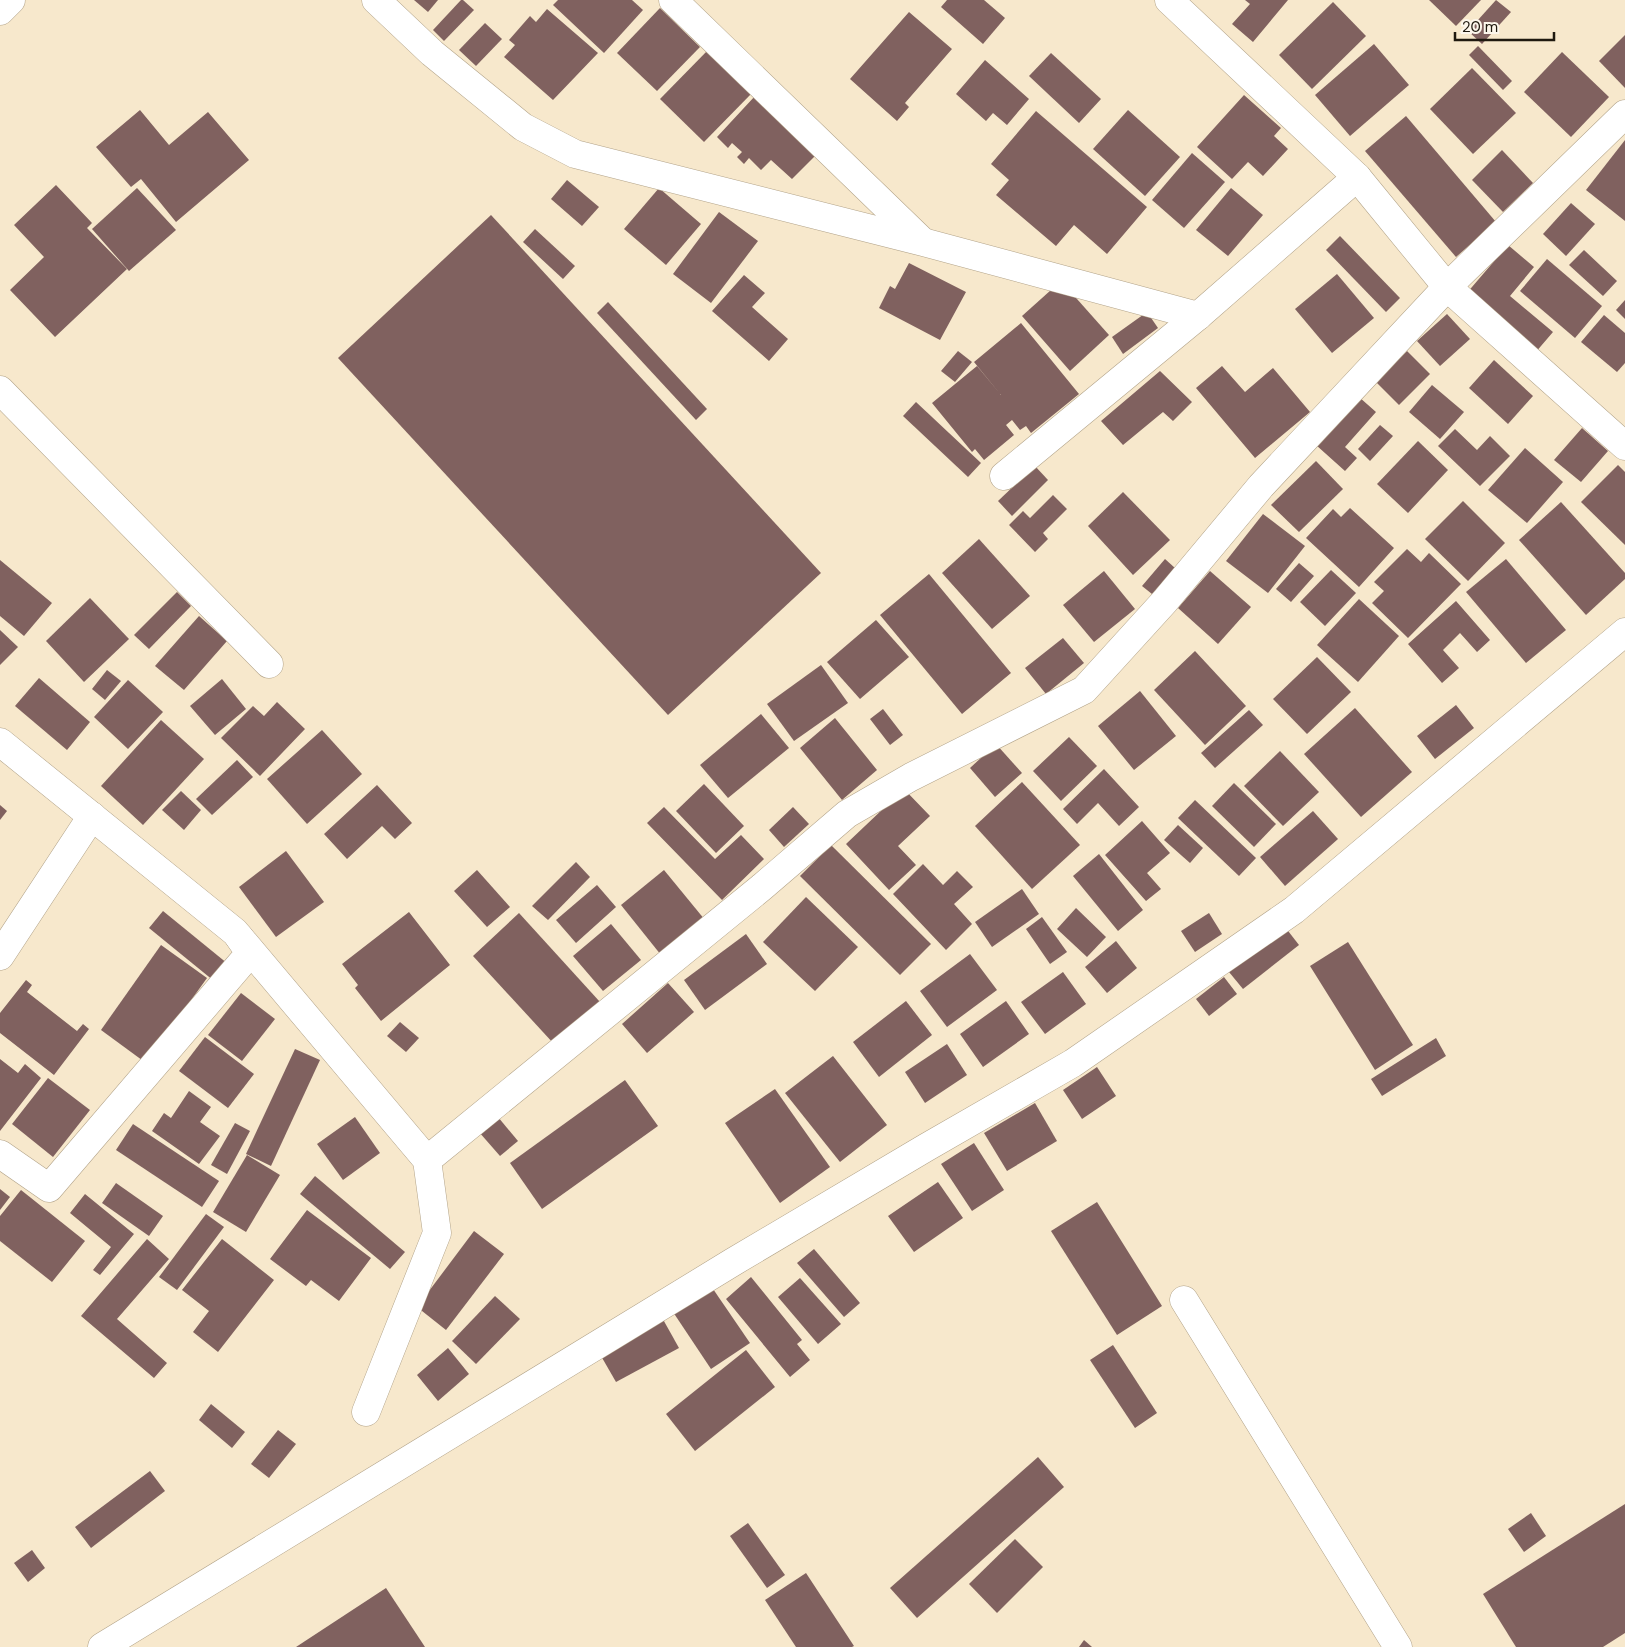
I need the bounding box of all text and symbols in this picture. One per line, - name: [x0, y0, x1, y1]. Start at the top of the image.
- scale bar: [1455, 10, 1554, 42]
- text: 20 m: [1462, 17, 1498, 37]

